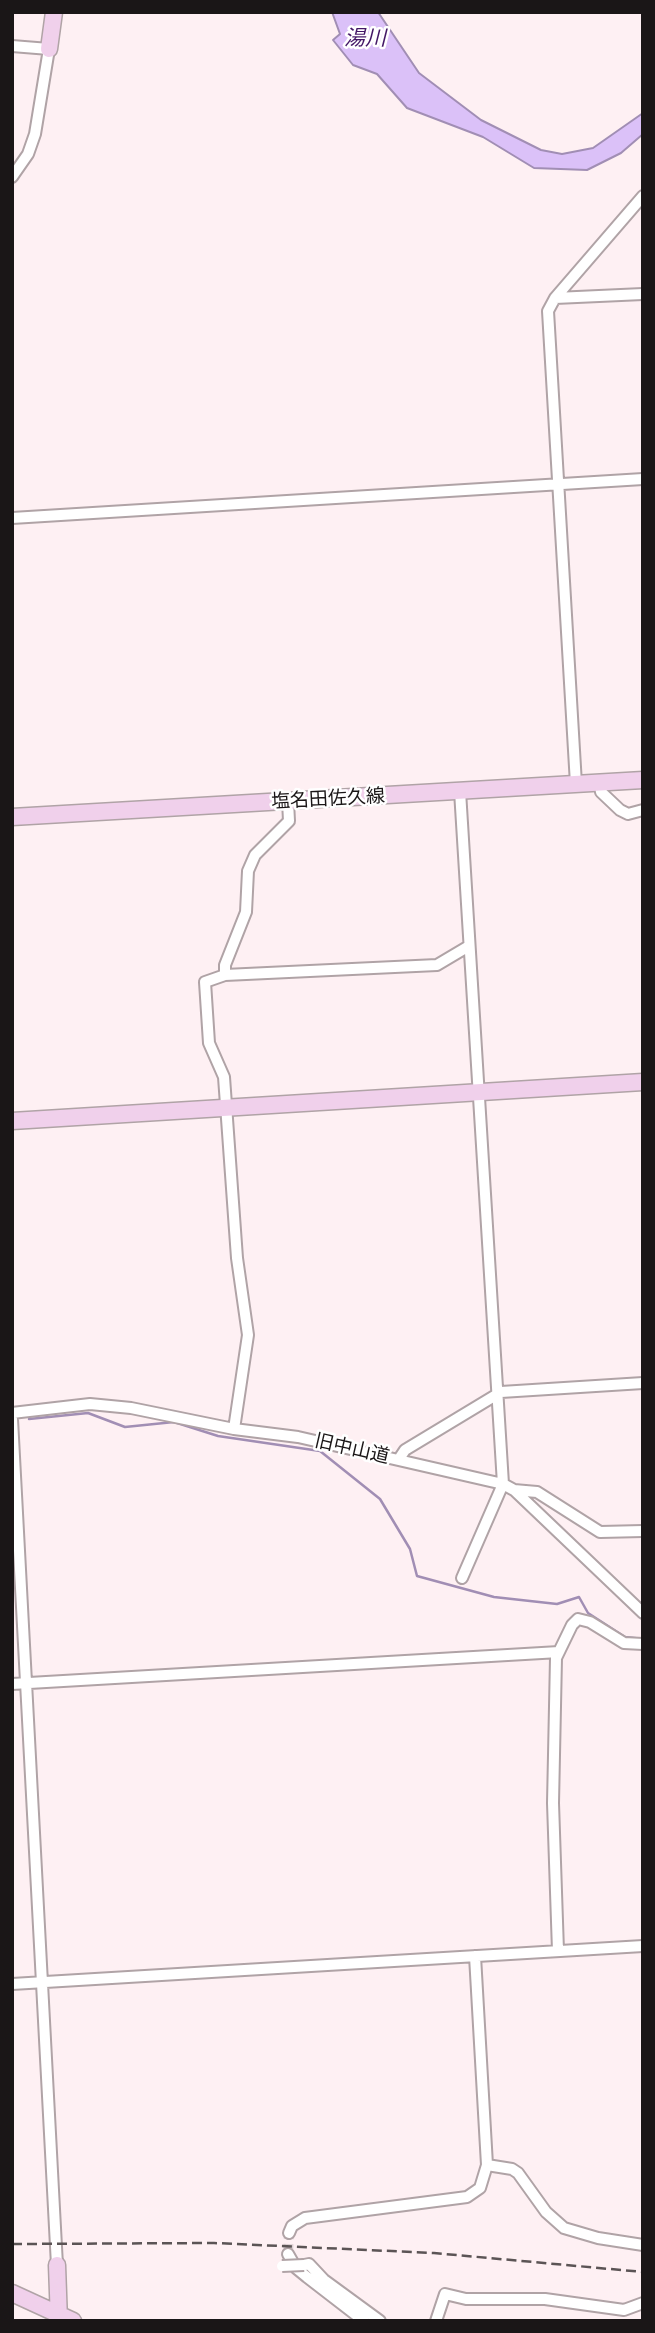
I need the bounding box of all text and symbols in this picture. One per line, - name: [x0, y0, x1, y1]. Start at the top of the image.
- water label: 湯川: [344, 26, 386, 52]
- street label: 塩名田佐久線: [270, 785, 386, 813]
- street label: 旧中山道: [312, 1429, 392, 1469]

